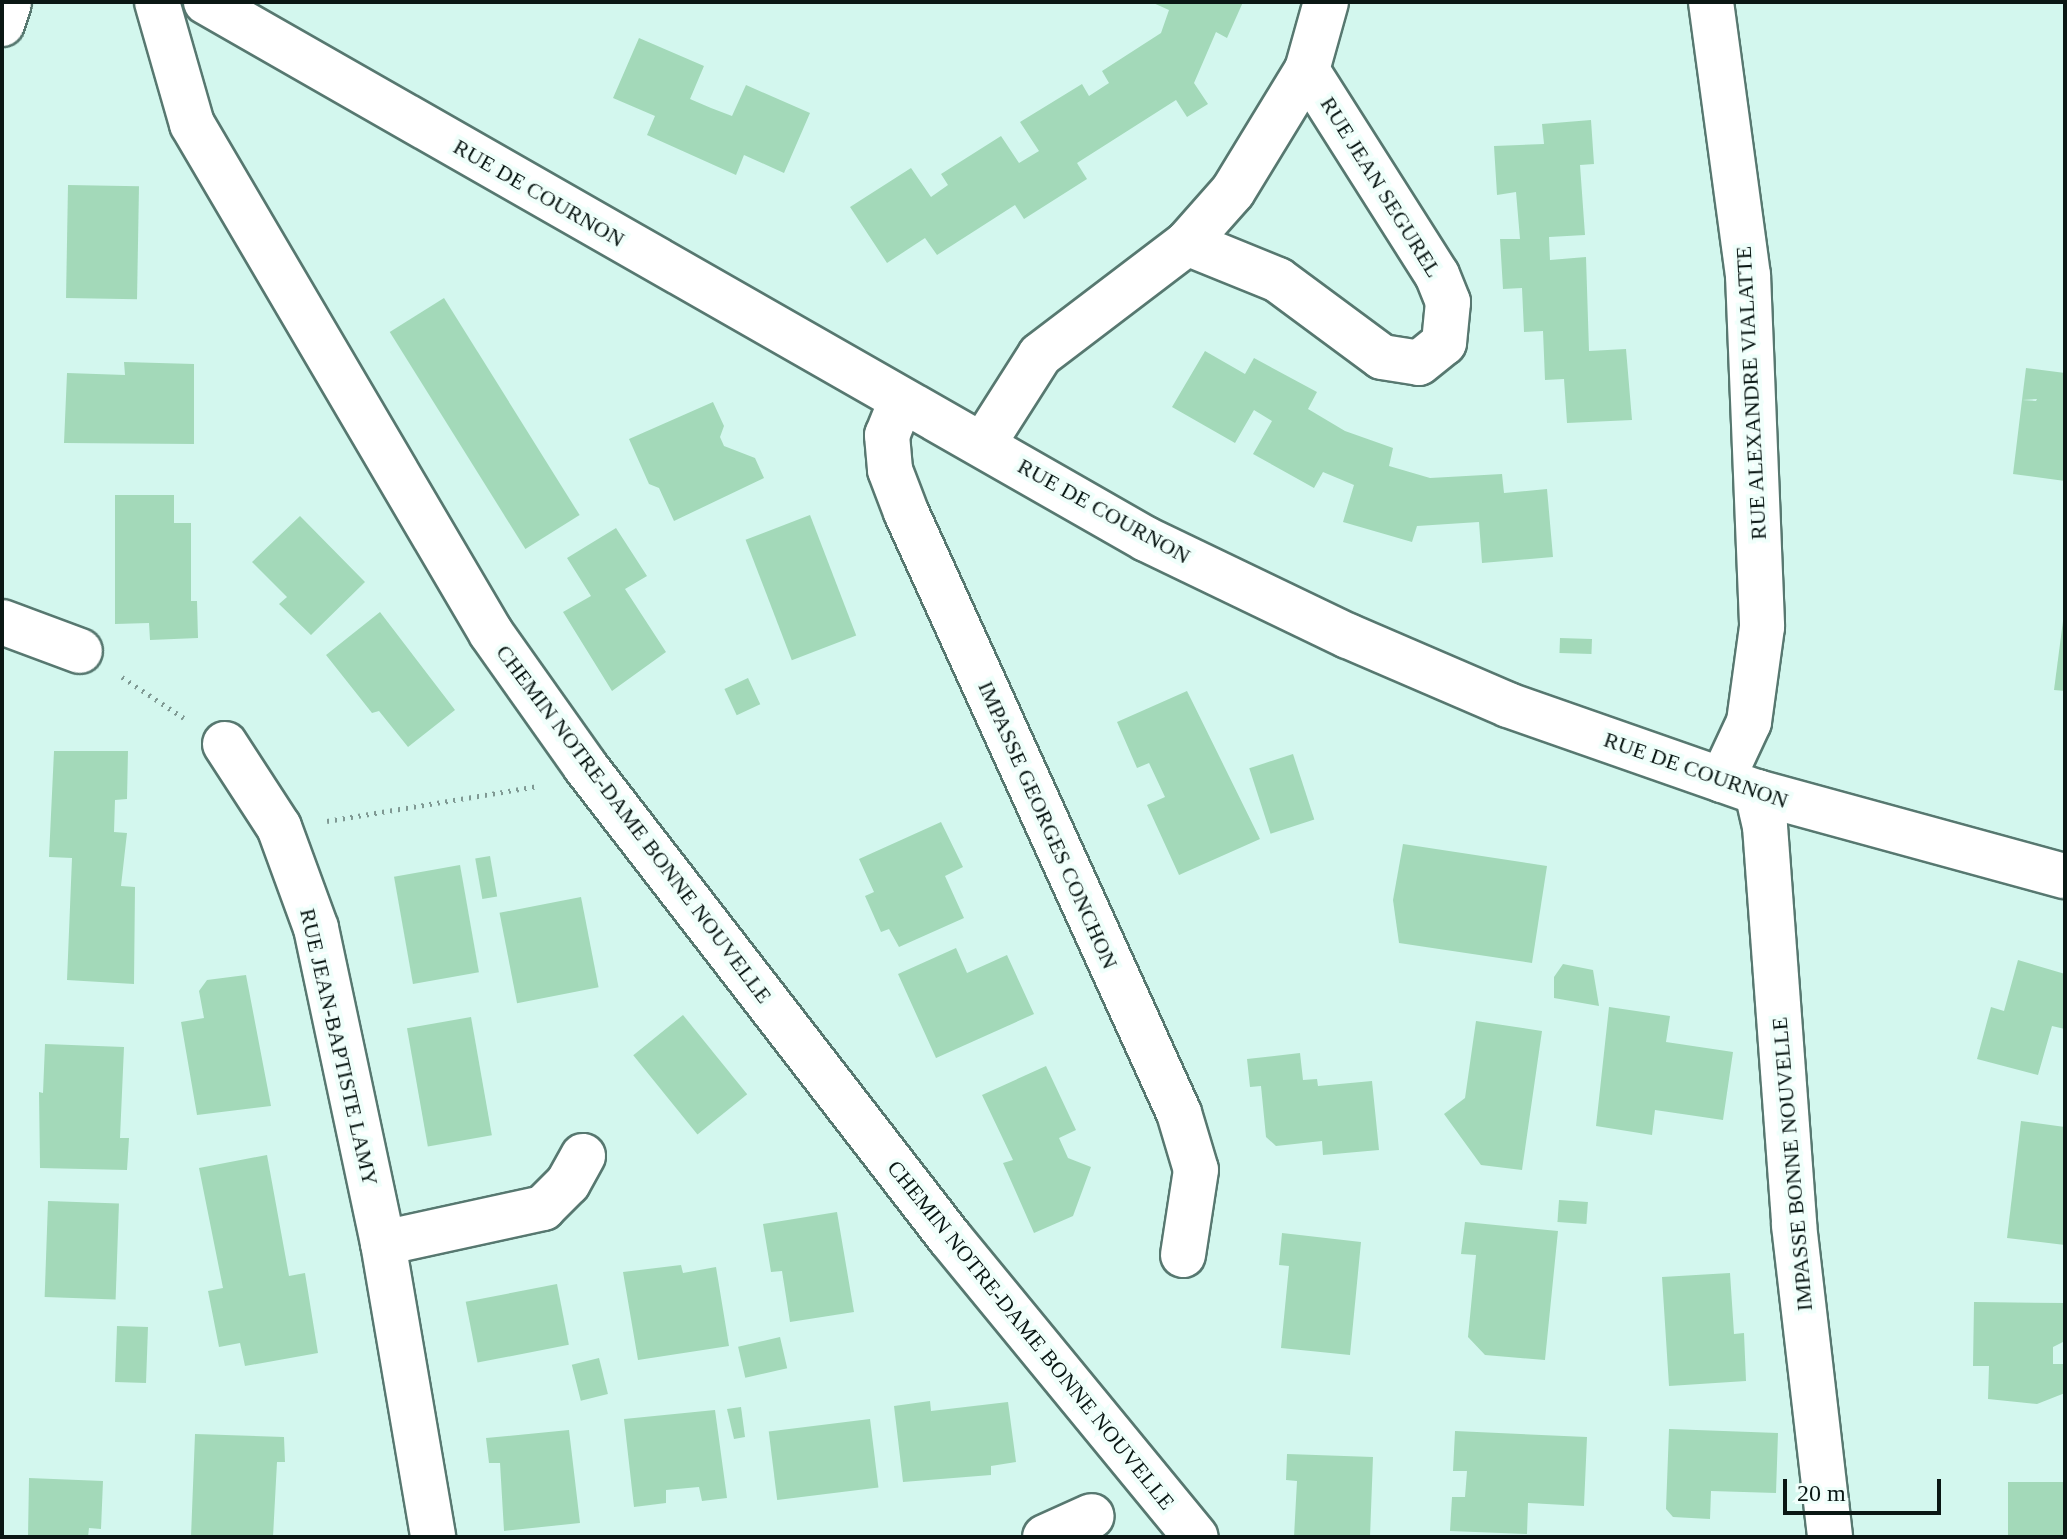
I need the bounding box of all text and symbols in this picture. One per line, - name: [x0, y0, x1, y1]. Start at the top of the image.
- street label: RUE JEAN SEGUREL: [1315, 92, 1447, 282]
- street label: RUE DE COURNON: [449, 133, 629, 253]
- street label: RUE ALEXANDRE VIALATTE: [1730, 245, 1772, 541]
- street label: RUE DE COURNON: [1013, 453, 1195, 569]
- street label: CHEMIN NOTRE-DAME BONNE NOUVELLE: [491, 640, 777, 1008]
- street label: IMPASSE GEORGES CONCHON: [972, 677, 1124, 973]
- street label: RUE DE COURNON: [1600, 726, 1792, 814]
- street label: RUE JEAN-BAPTISTE LAMY: [294, 906, 384, 1188]
- street label: IMPASSE BONNE NOUVELLE: [1766, 1016, 1818, 1312]
- street label: CHEMIN NOTRE-DAME BONNE NOUVELLE: [882, 1155, 1180, 1515]
- scale bar: [1787, 1463, 1945, 1513]
- text: 20 m: [1797, 1480, 1846, 1506]

